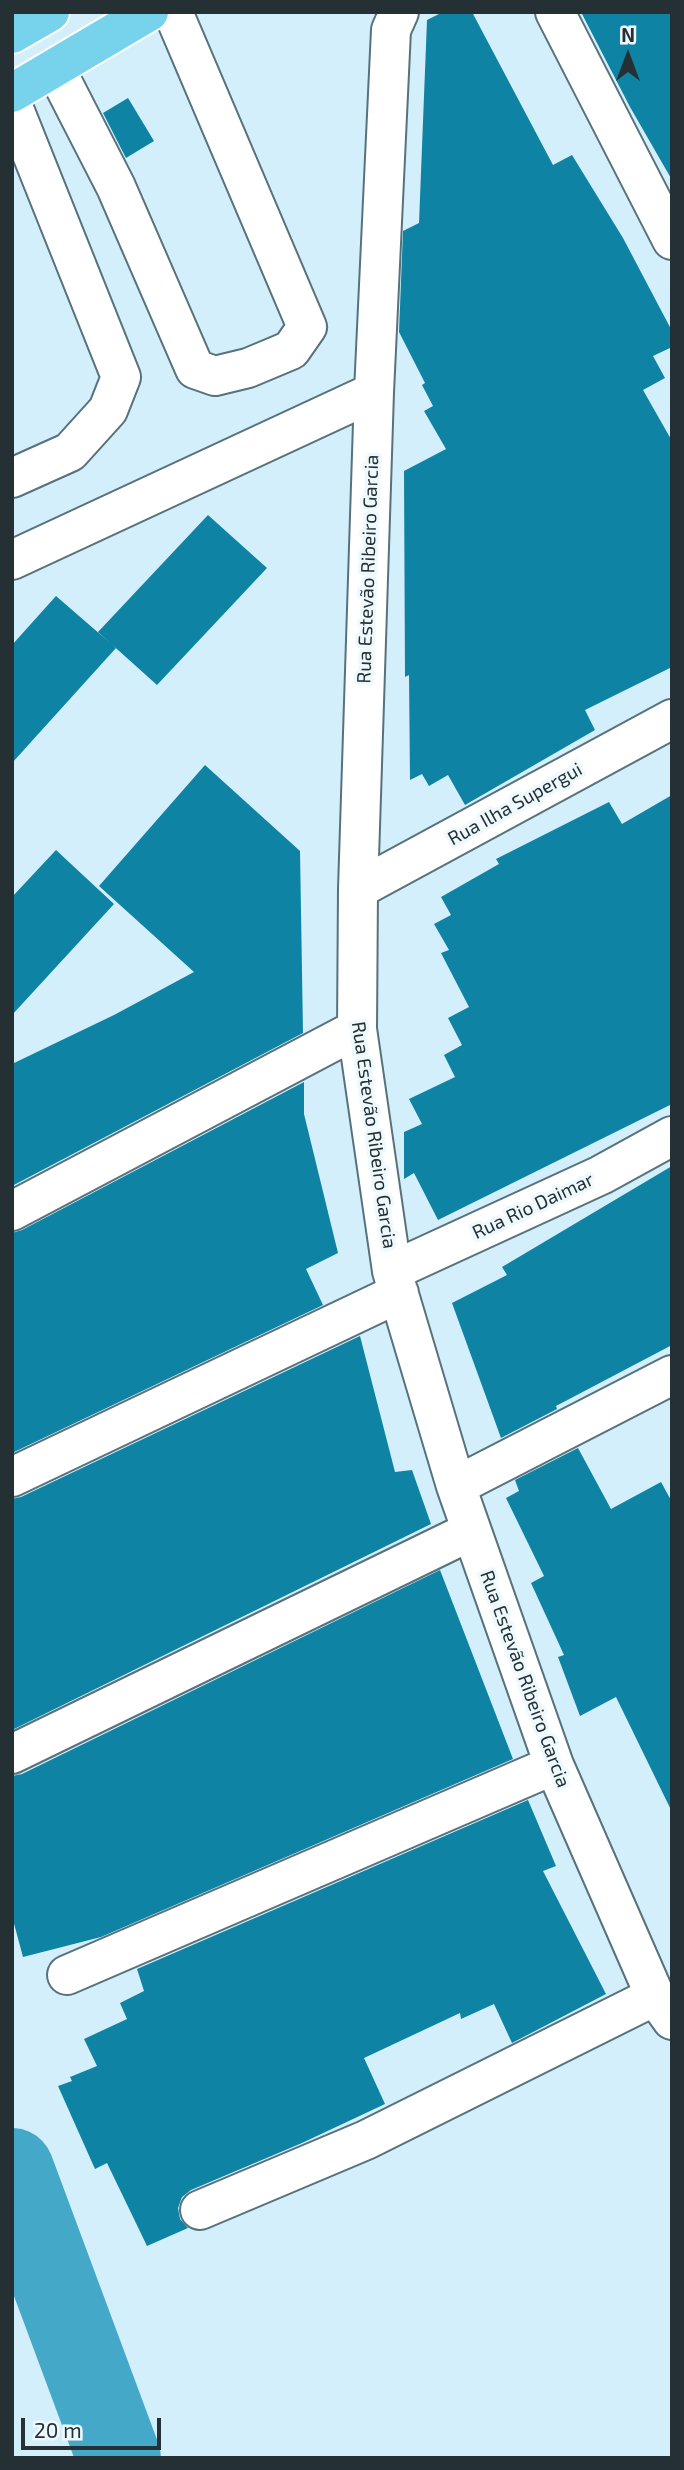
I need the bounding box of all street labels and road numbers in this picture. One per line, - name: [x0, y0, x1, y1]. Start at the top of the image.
- street label: Rua Estevão Ribeiro Garcia: [353, 454, 383, 684]
- street label: Rua Ilha Supergui: [444, 758, 586, 850]
- street label: Rua Estevão Ribeiro Garcia: [347, 1020, 401, 1250]
- street label: Rua Rio Daimar: [469, 1168, 597, 1244]
- street label: Rua Estevão Ribeiro Garcia: [475, 1567, 575, 1791]

